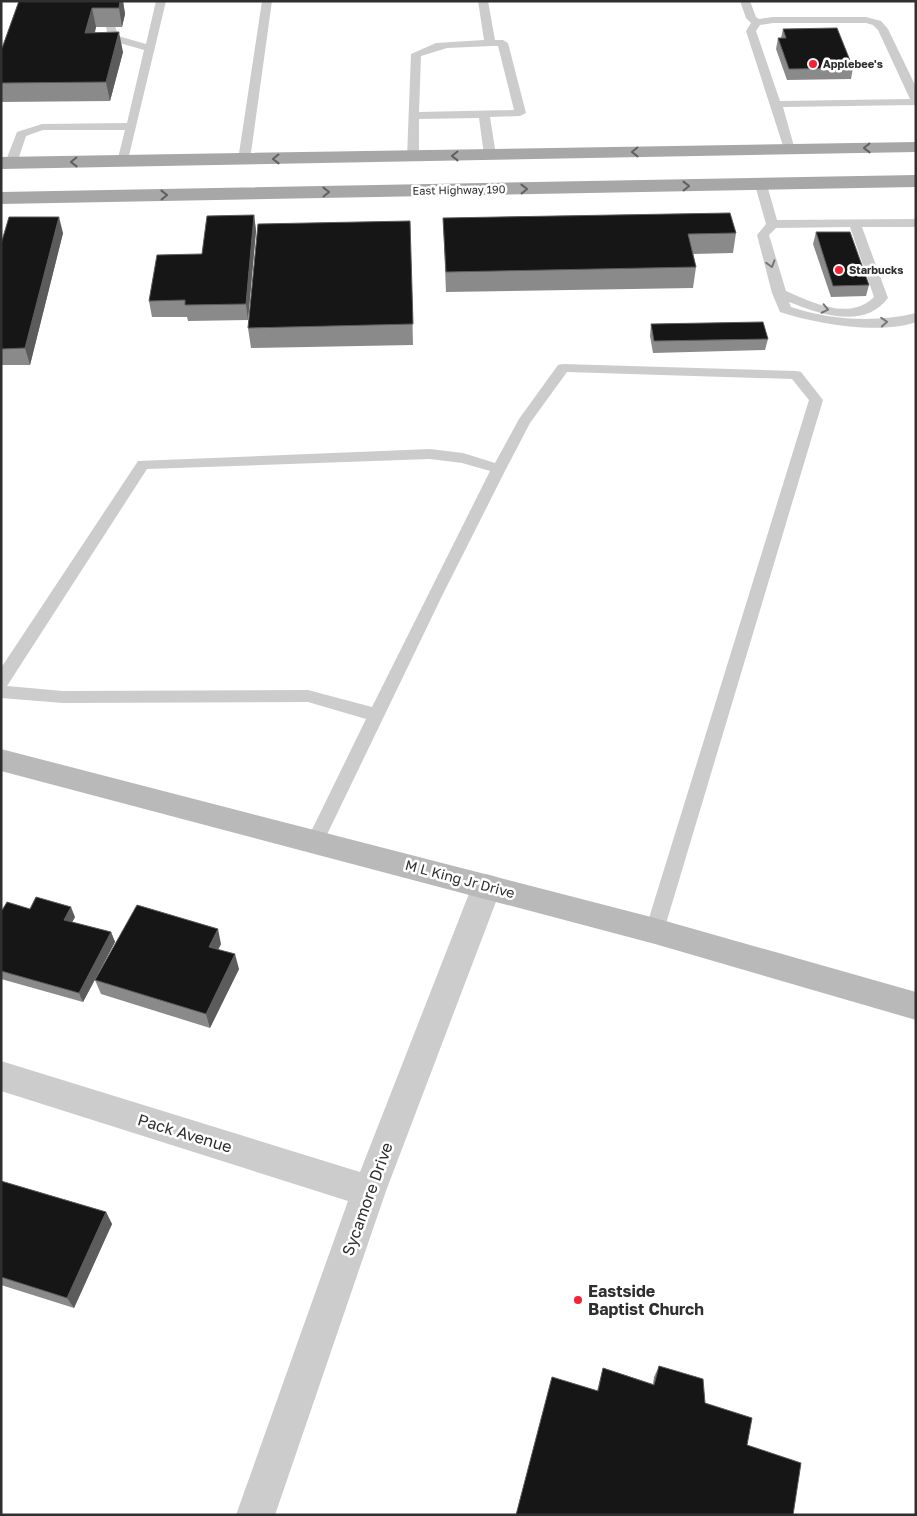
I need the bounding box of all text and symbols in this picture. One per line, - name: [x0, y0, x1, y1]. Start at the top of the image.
- place label: Applebee's: [823, 57, 883, 70]
- marker: Applebee's: [807, 58, 819, 70]
- one-way arrow: [863, 143, 870, 153]
- one-way arrow: [630, 147, 638, 158]
- one-way arrow: [450, 151, 458, 161]
- one-way arrow: [272, 154, 280, 164]
- one-way arrow: [70, 157, 78, 168]
- one-way arrow: [683, 181, 691, 191]
- street label: East Highway 190: [412, 182, 506, 197]
- one-way arrow: [520, 184, 528, 194]
- one-way arrow: [323, 187, 331, 197]
- one-way arrow: [160, 190, 168, 200]
- one-way arrow: [766, 259, 776, 267]
- place label: Starbucks: [849, 263, 903, 276]
- marker: Starbucks: [833, 264, 845, 276]
- one-way arrow: [820, 304, 829, 314]
- one-way arrow: [881, 317, 889, 328]
- street label: M L King Jr Drive: [404, 856, 517, 901]
- street label: Pack Avenue: [135, 1109, 235, 1157]
- street label: Sycamore Drive: [337, 1140, 397, 1258]
- place label: Eastside Baptist Church: [588, 1281, 704, 1319]
- marker: Eastside Baptist Church: [572, 1294, 584, 1306]

